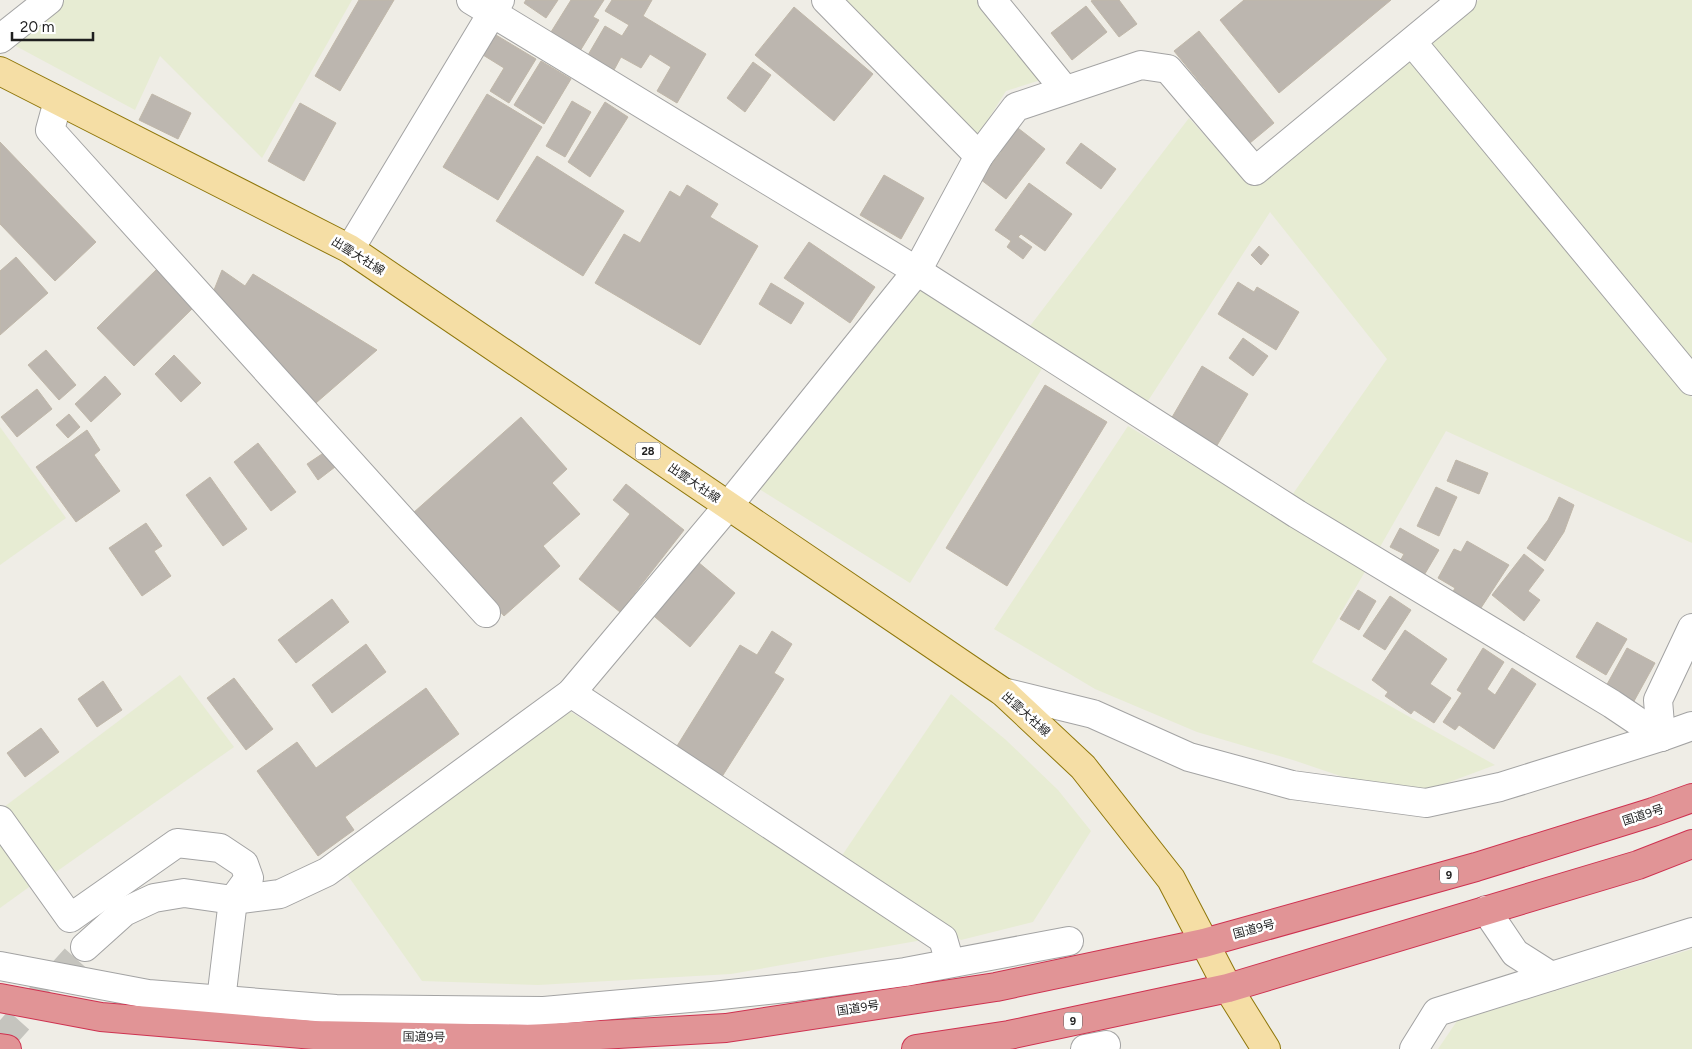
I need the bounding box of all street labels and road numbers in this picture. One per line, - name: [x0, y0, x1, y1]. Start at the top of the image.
- street label: 出雲大社線: [329, 234, 387, 278]
- road number: 28: [636, 442, 660, 460]
- street label: 出雲大社線: [665, 460, 723, 506]
- street label: 出雲大社線: [999, 689, 1053, 739]
- street label: 国道9号: [1620, 802, 1666, 828]
- road number: 9: [1440, 866, 1458, 884]
- street label: 国道9号: [1232, 917, 1276, 941]
- street label: 国道9号: [836, 998, 880, 1018]
- road number: 9: [1064, 1012, 1082, 1030]
- street label: 国道9号: [402, 1030, 446, 1044]

